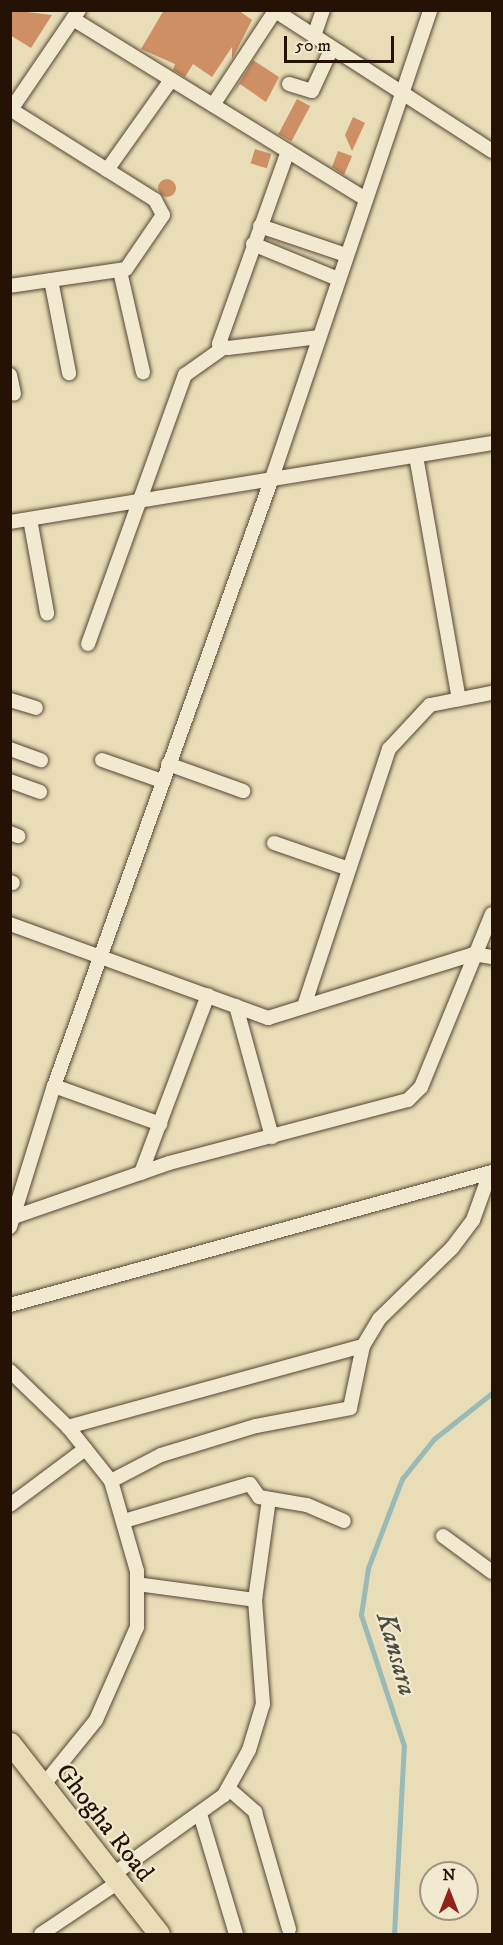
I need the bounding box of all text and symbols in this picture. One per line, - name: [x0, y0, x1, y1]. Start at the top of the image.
- scale bar: [287, 24, 396, 62]
- text: 50 m: [295, 35, 331, 57]
- water label: Kansara: [369, 1609, 423, 1699]
- street label: Ghogha Road: [48, 1758, 160, 1888]
- north arrow: [419, 1861, 479, 1921]
- text: N: [442, 1865, 456, 1885]

